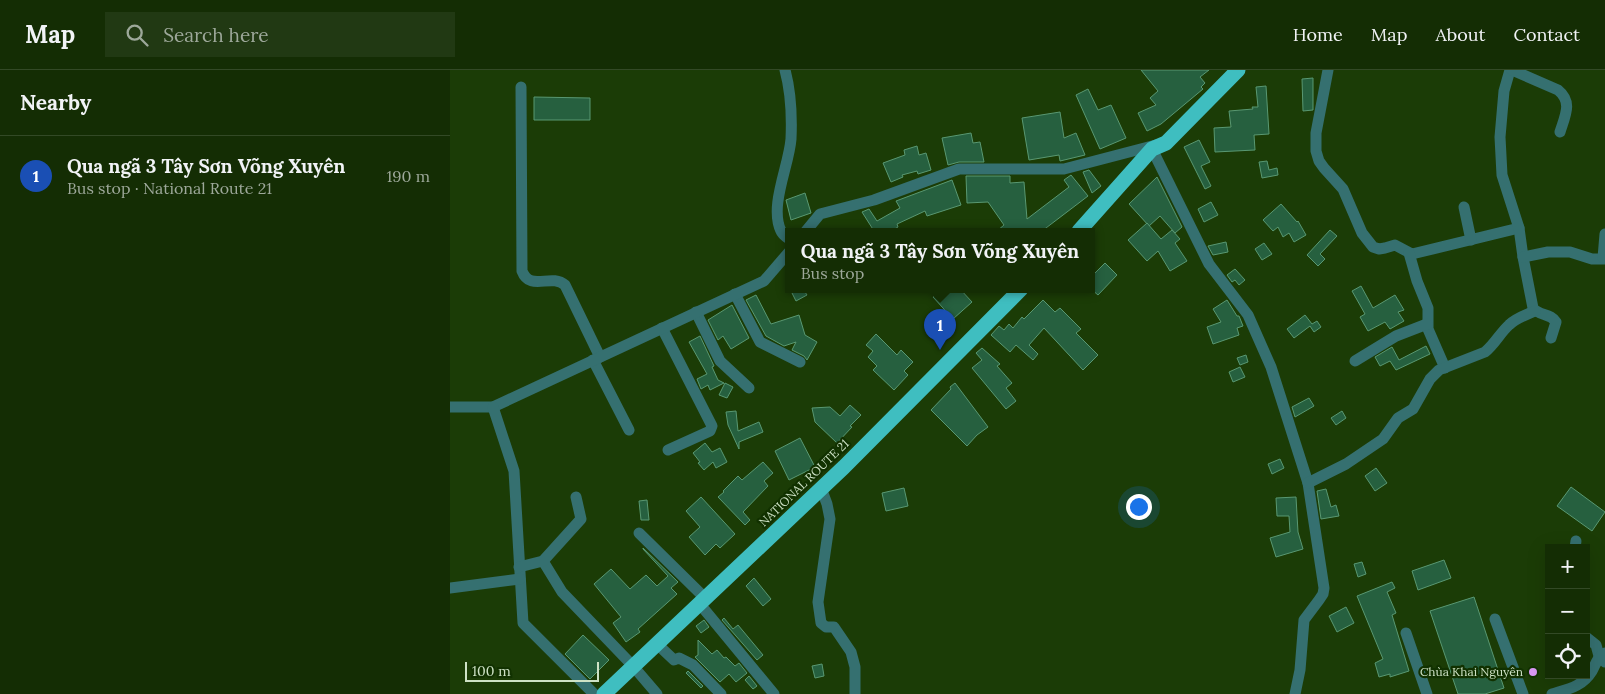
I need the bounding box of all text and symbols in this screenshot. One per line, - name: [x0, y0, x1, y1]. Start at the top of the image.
- search box: [105, 12, 455, 57]
- text: Map: [25, 19, 75, 50]
- icon: search: [123, 21, 151, 49]
- text: Search here: [163, 23, 269, 47]
- text: Home: [1293, 23, 1343, 46]
- text: Map: [1371, 23, 1407, 46]
- text: About: [1435, 23, 1485, 46]
- text: Contact: [1513, 23, 1580, 46]
- text: Nearby: [20, 89, 91, 116]
- text: Qua ngã 3 Tây Sơn Võng Xuyên: [67, 154, 345, 178]
- text: 1: [33, 166, 39, 186]
- text: 190 m: [386, 166, 430, 186]
- text: Bus stop · National Route 21: [67, 178, 272, 198]
- popup: [785, 228, 1095, 293]
- text: Qua ngã 3 Tây Sơn Võng Xuyên: [801, 239, 1079, 263]
- text: Bus stop: [801, 263, 864, 283]
- pin: 1: [924, 309, 956, 350]
- street label: NATIONAL ROUTE 21: [756, 436, 852, 529]
- your location: [1126, 494, 1152, 520]
- map controls: [1545, 544, 1590, 679]
- button: +: [1545, 544, 1590, 589]
- button: −: [1545, 589, 1590, 634]
- button: locate: [1545, 634, 1590, 679]
- scale bar: [465, 659, 599, 682]
- text: 100 m: [472, 662, 511, 680]
- place label: Chùa Khai Nguyên: [1420, 664, 1523, 679]
- marker: Chùa Khai Nguyên: [1527, 666, 1539, 678]

